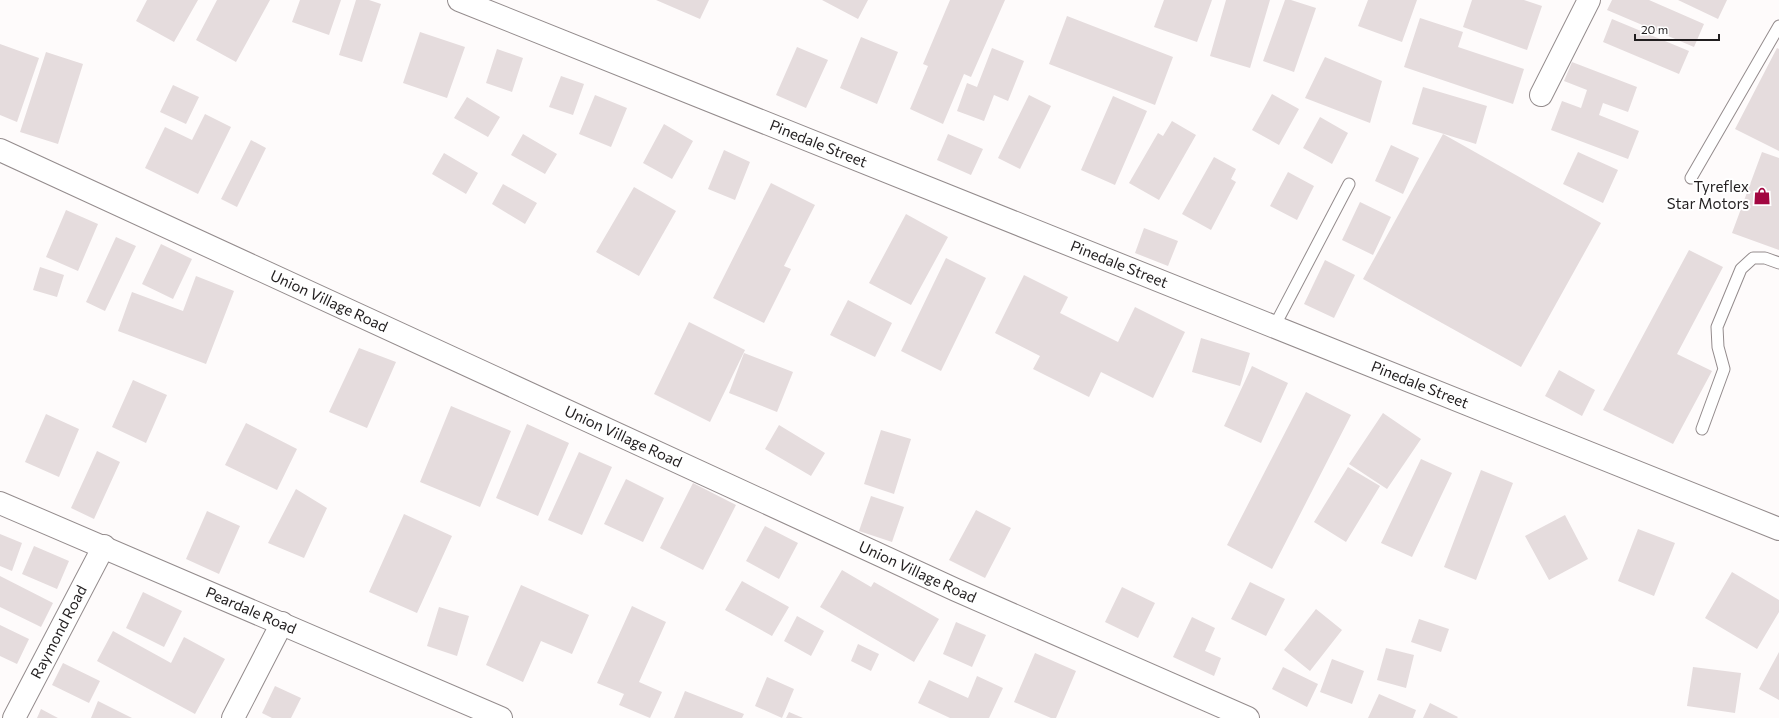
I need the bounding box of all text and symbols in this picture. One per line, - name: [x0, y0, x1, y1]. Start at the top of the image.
- scale bar: [1635, 16, 1719, 42]
- text: 20 m: [1641, 22, 1668, 36]
- street label: Pinedale Street: [767, 115, 870, 171]
- place label: Tyreflex Star Motors: [1667, 177, 1749, 212]
- shop icon: Tyreflex Star Motors: [1752, 186, 1772, 206]
- street label: Pinedale Street: [1068, 236, 1171, 291]
- street label: Union Village Road: [268, 266, 391, 335]
- street label: Pinedale Street: [1369, 357, 1471, 412]
- street label: Union Village Road: [562, 401, 685, 471]
- street label: Union Village Road: [856, 537, 980, 606]
- street label: Raymond Road: [26, 582, 90, 681]
- street label: Peardale Road: [203, 582, 299, 637]

